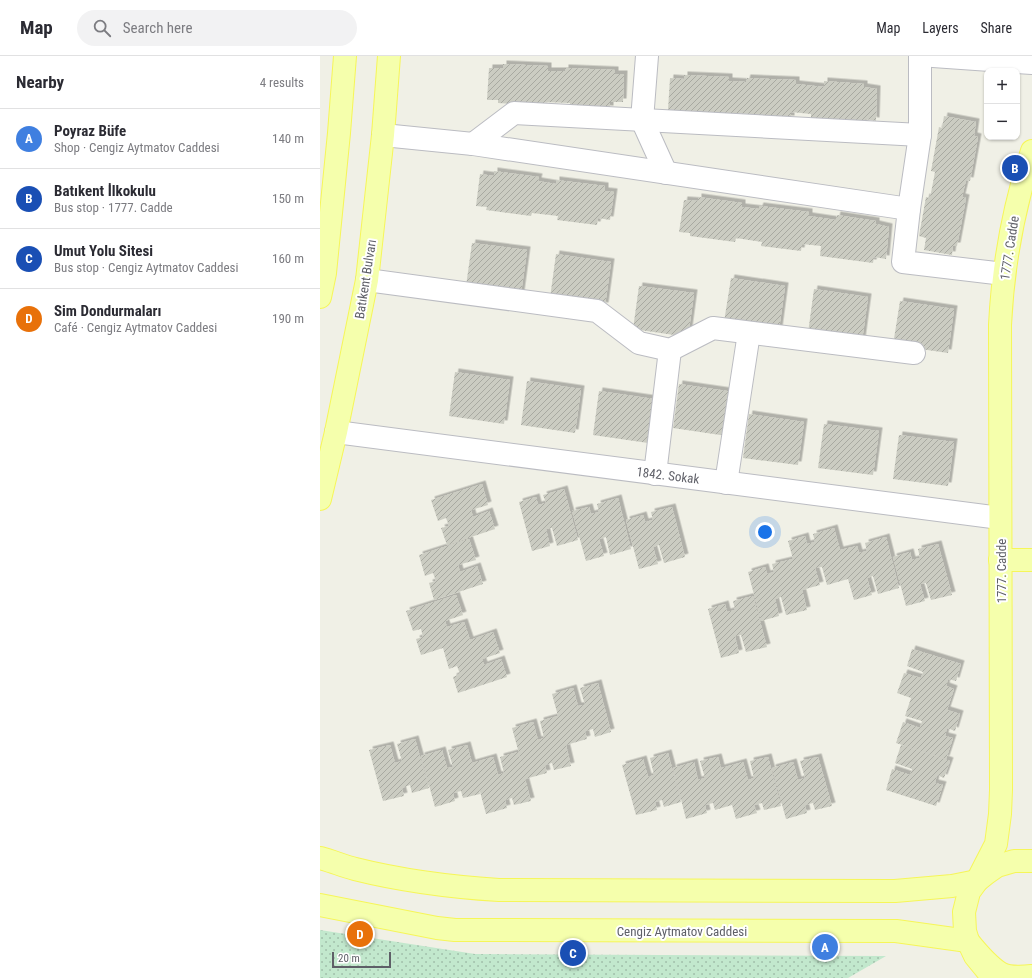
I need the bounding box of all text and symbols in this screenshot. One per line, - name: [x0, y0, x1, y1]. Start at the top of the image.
- search box: [77, 10, 357, 46]
- text: Map: [20, 16, 53, 39]
- icon: search: [91, 17, 113, 39]
- text: Search here: [123, 19, 193, 37]
- text: Map: [876, 20, 900, 36]
- text: Layers: [922, 20, 959, 36]
- text: Share: [981, 20, 1012, 36]
- map controls: [984, 68, 1020, 140]
- button: +: [984, 68, 1020, 104]
- text: Nearby: [16, 72, 64, 92]
- text: 4 results: [260, 75, 304, 90]
- button: −: [984, 104, 1020, 140]
- text: Poyraz Büfe: [54, 122, 126, 140]
- text: A: [25, 131, 33, 146]
- text: 140 m: [272, 131, 304, 146]
- text: Shop · Cengiz Aytmatov Caddesi: [54, 140, 220, 155]
- pin: B: [1002, 153, 1028, 183]
- text: Batıkent İlkokulu: [54, 182, 156, 200]
- text: B: [25, 191, 33, 206]
- text: 150 m: [272, 191, 304, 206]
- text: Bus stop · 1777. Cadde: [54, 200, 173, 215]
- street label: 1777. Cadde: [997, 215, 1022, 281]
- street label: Batıkent Bulvarı: [352, 238, 379, 320]
- text: Umut Yolu Sitesi: [54, 242, 153, 260]
- text: C: [25, 251, 33, 266]
- text: 160 m: [272, 251, 304, 266]
- text: Bus stop · Cengiz Aytmatov Caddesi: [54, 260, 239, 275]
- text: Sim Dondurmaları: [54, 302, 161, 320]
- text: D: [25, 311, 33, 326]
- text: 190 m: [272, 311, 304, 326]
- text: Café · Cengiz Aytmatov Caddesi: [54, 320, 217, 335]
- street label: 1842. Sokak: [636, 464, 700, 487]
- your location: [755, 522, 775, 542]
- street label: 1777. Cadde: [994, 539, 1009, 603]
- pin: D: [347, 919, 373, 949]
- street label: Cengiz Aytmatov Caddesi: [617, 924, 747, 939]
- pin: A: [812, 932, 838, 962]
- pin: C: [560, 938, 586, 968]
- scale bar: [332, 950, 391, 969]
- text: 20 m: [338, 952, 360, 965]

